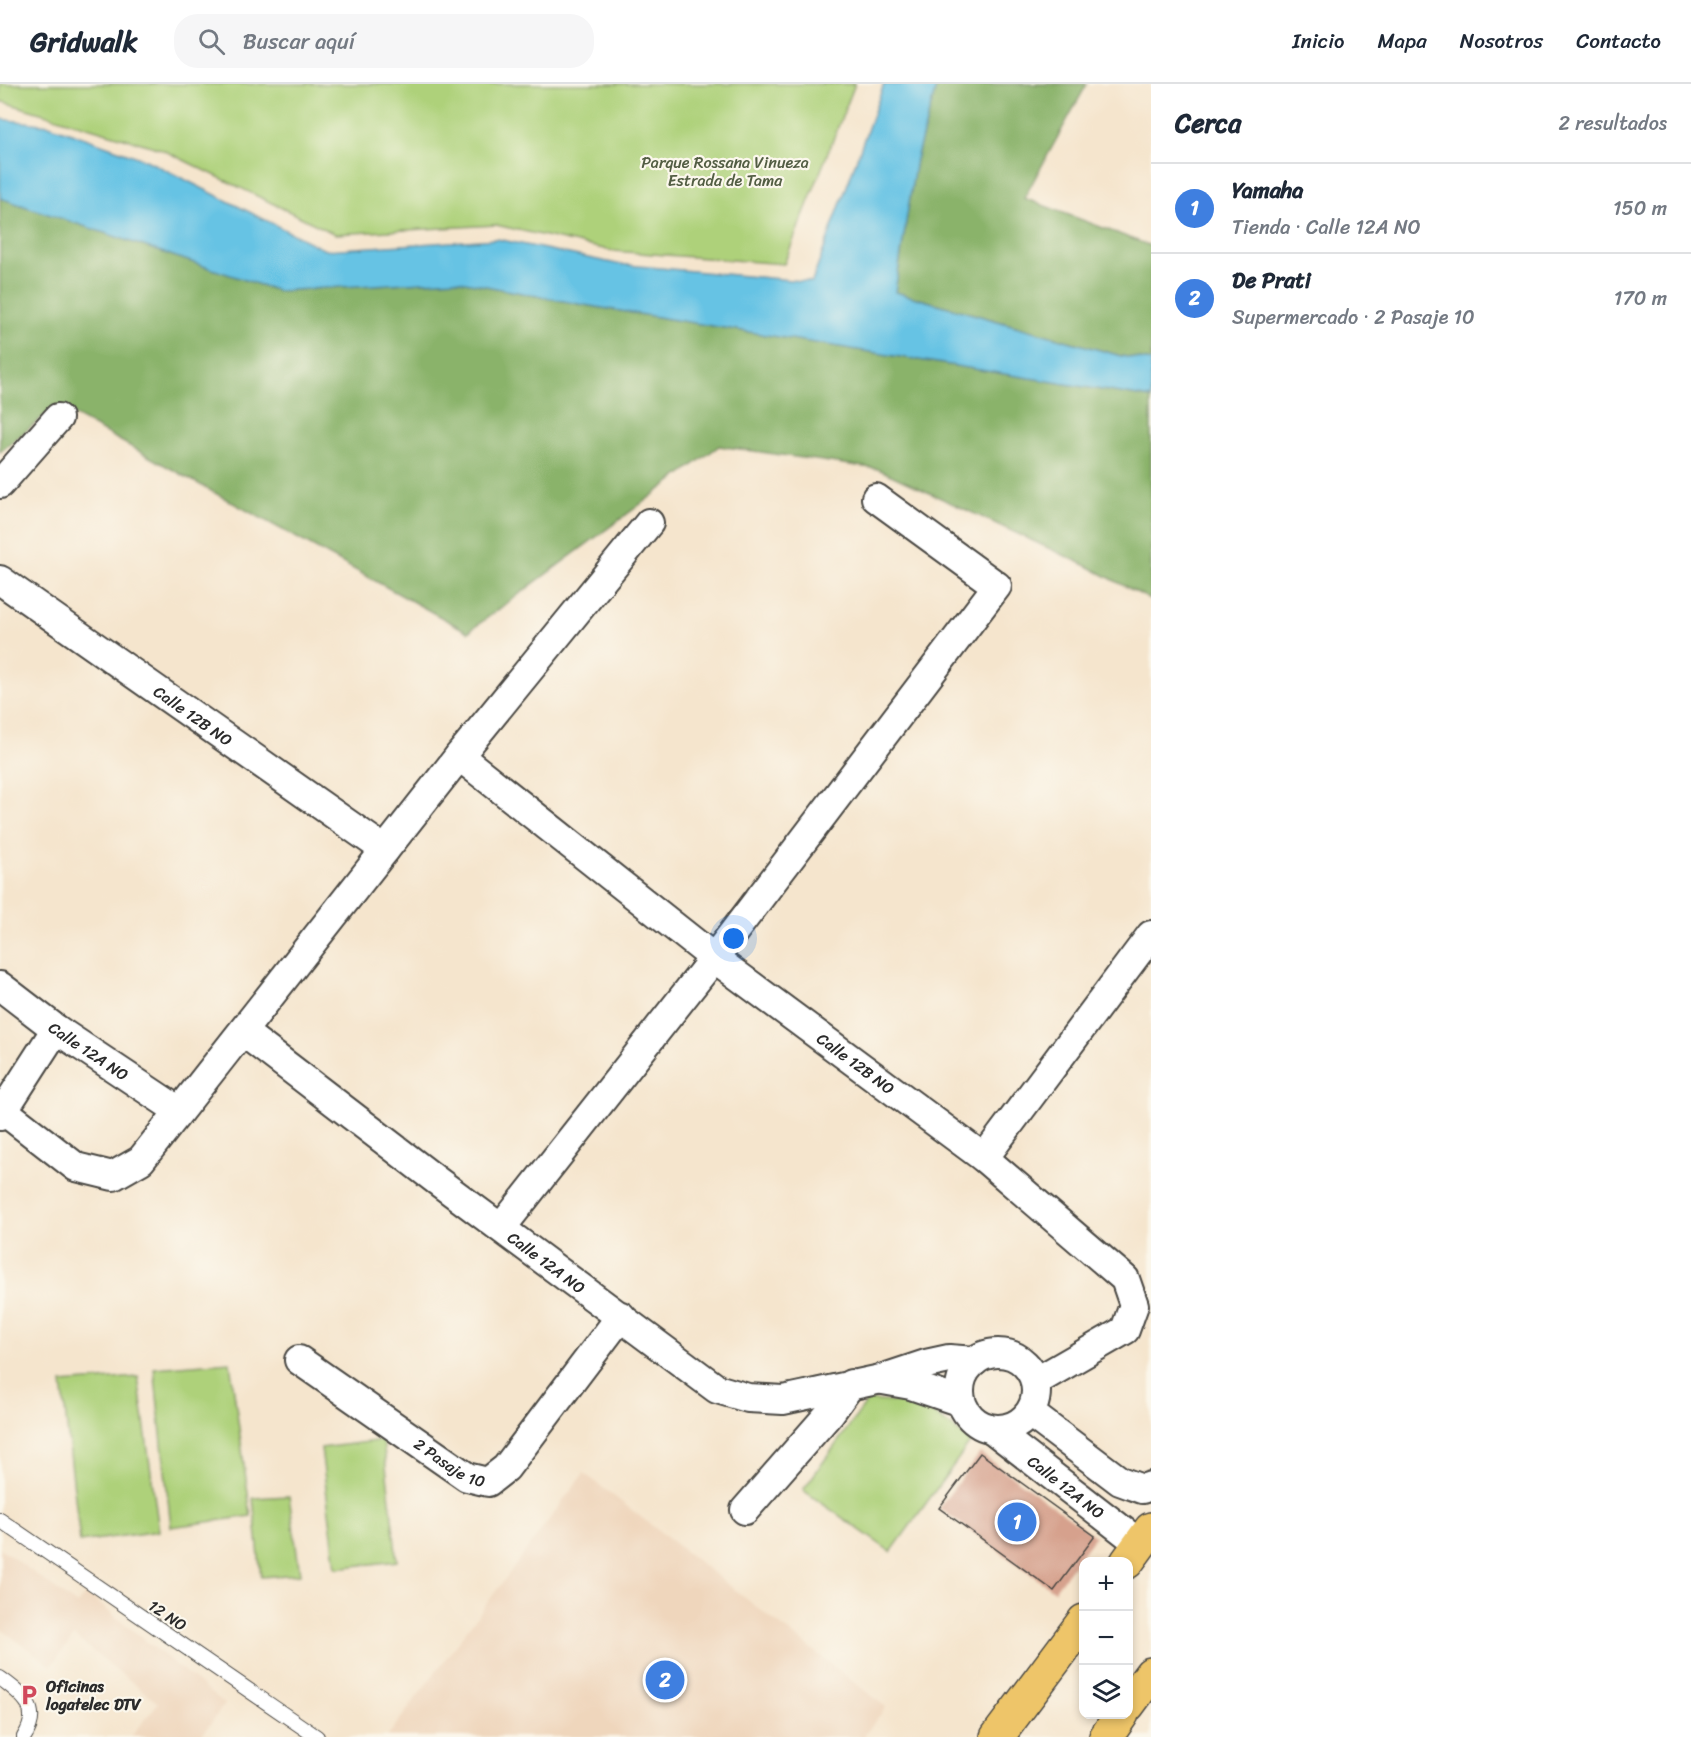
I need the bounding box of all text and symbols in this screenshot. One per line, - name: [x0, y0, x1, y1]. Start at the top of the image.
- search box: [174, 14, 594, 68]
- text: Gridwalk: [30, 17, 138, 66]
- text: Buscar aquí: [243, 22, 355, 61]
- text: Inicio: [1292, 22, 1344, 60]
- text: Mapa: [1377, 22, 1427, 60]
- text: Nosotros: [1460, 22, 1543, 60]
- text: Contacto: [1576, 22, 1661, 60]
- icon: search: [195, 25, 228, 58]
- text: Cerca: [1175, 100, 1241, 146]
- text: 2 resultados: [1558, 106, 1667, 141]
- park label: Parque Rossana Vinueza Estrada de Tama: [641, 148, 809, 195]
- text: Yamaha: [1232, 171, 1303, 210]
- text: 1: [1190, 191, 1199, 226]
- text: 150 m: [1613, 191, 1667, 226]
- text: Tienda · Calle 12A NO: [1232, 210, 1421, 245]
- text: De Prati: [1232, 261, 1311, 300]
- text: 2: [1189, 281, 1200, 316]
- text: 170 m: [1614, 281, 1667, 316]
- text: Supermercado · 2 Pasaje 10: [1232, 300, 1475, 335]
- street label: Calle 12B NO: [147, 678, 239, 754]
- your location: [719, 924, 748, 953]
- street label: Calle 12A NO: [42, 1014, 135, 1089]
- street label: Calle 12B NO: [810, 1025, 901, 1102]
- street label: Calle 12A NO: [501, 1224, 592, 1302]
- street label: 2 Pasaje 10: [407, 1430, 488, 1496]
- street label: Calle 12A NO: [1021, 1447, 1111, 1527]
- pin: 1: [998, 1500, 1036, 1544]
- map controls: [1079, 1557, 1133, 1719]
- button: +: [1079, 1557, 1133, 1611]
- street label: 12 NO: [142, 1592, 193, 1639]
- button: −: [1079, 1611, 1133, 1665]
- pin: 2: [646, 1658, 684, 1702]
- button: layers: [1079, 1665, 1133, 1719]
- place label: Oficinas logatelec DTV: [45, 1672, 142, 1719]
- parking icon: Oficinas logatelec DTV: [17, 1683, 41, 1707]

